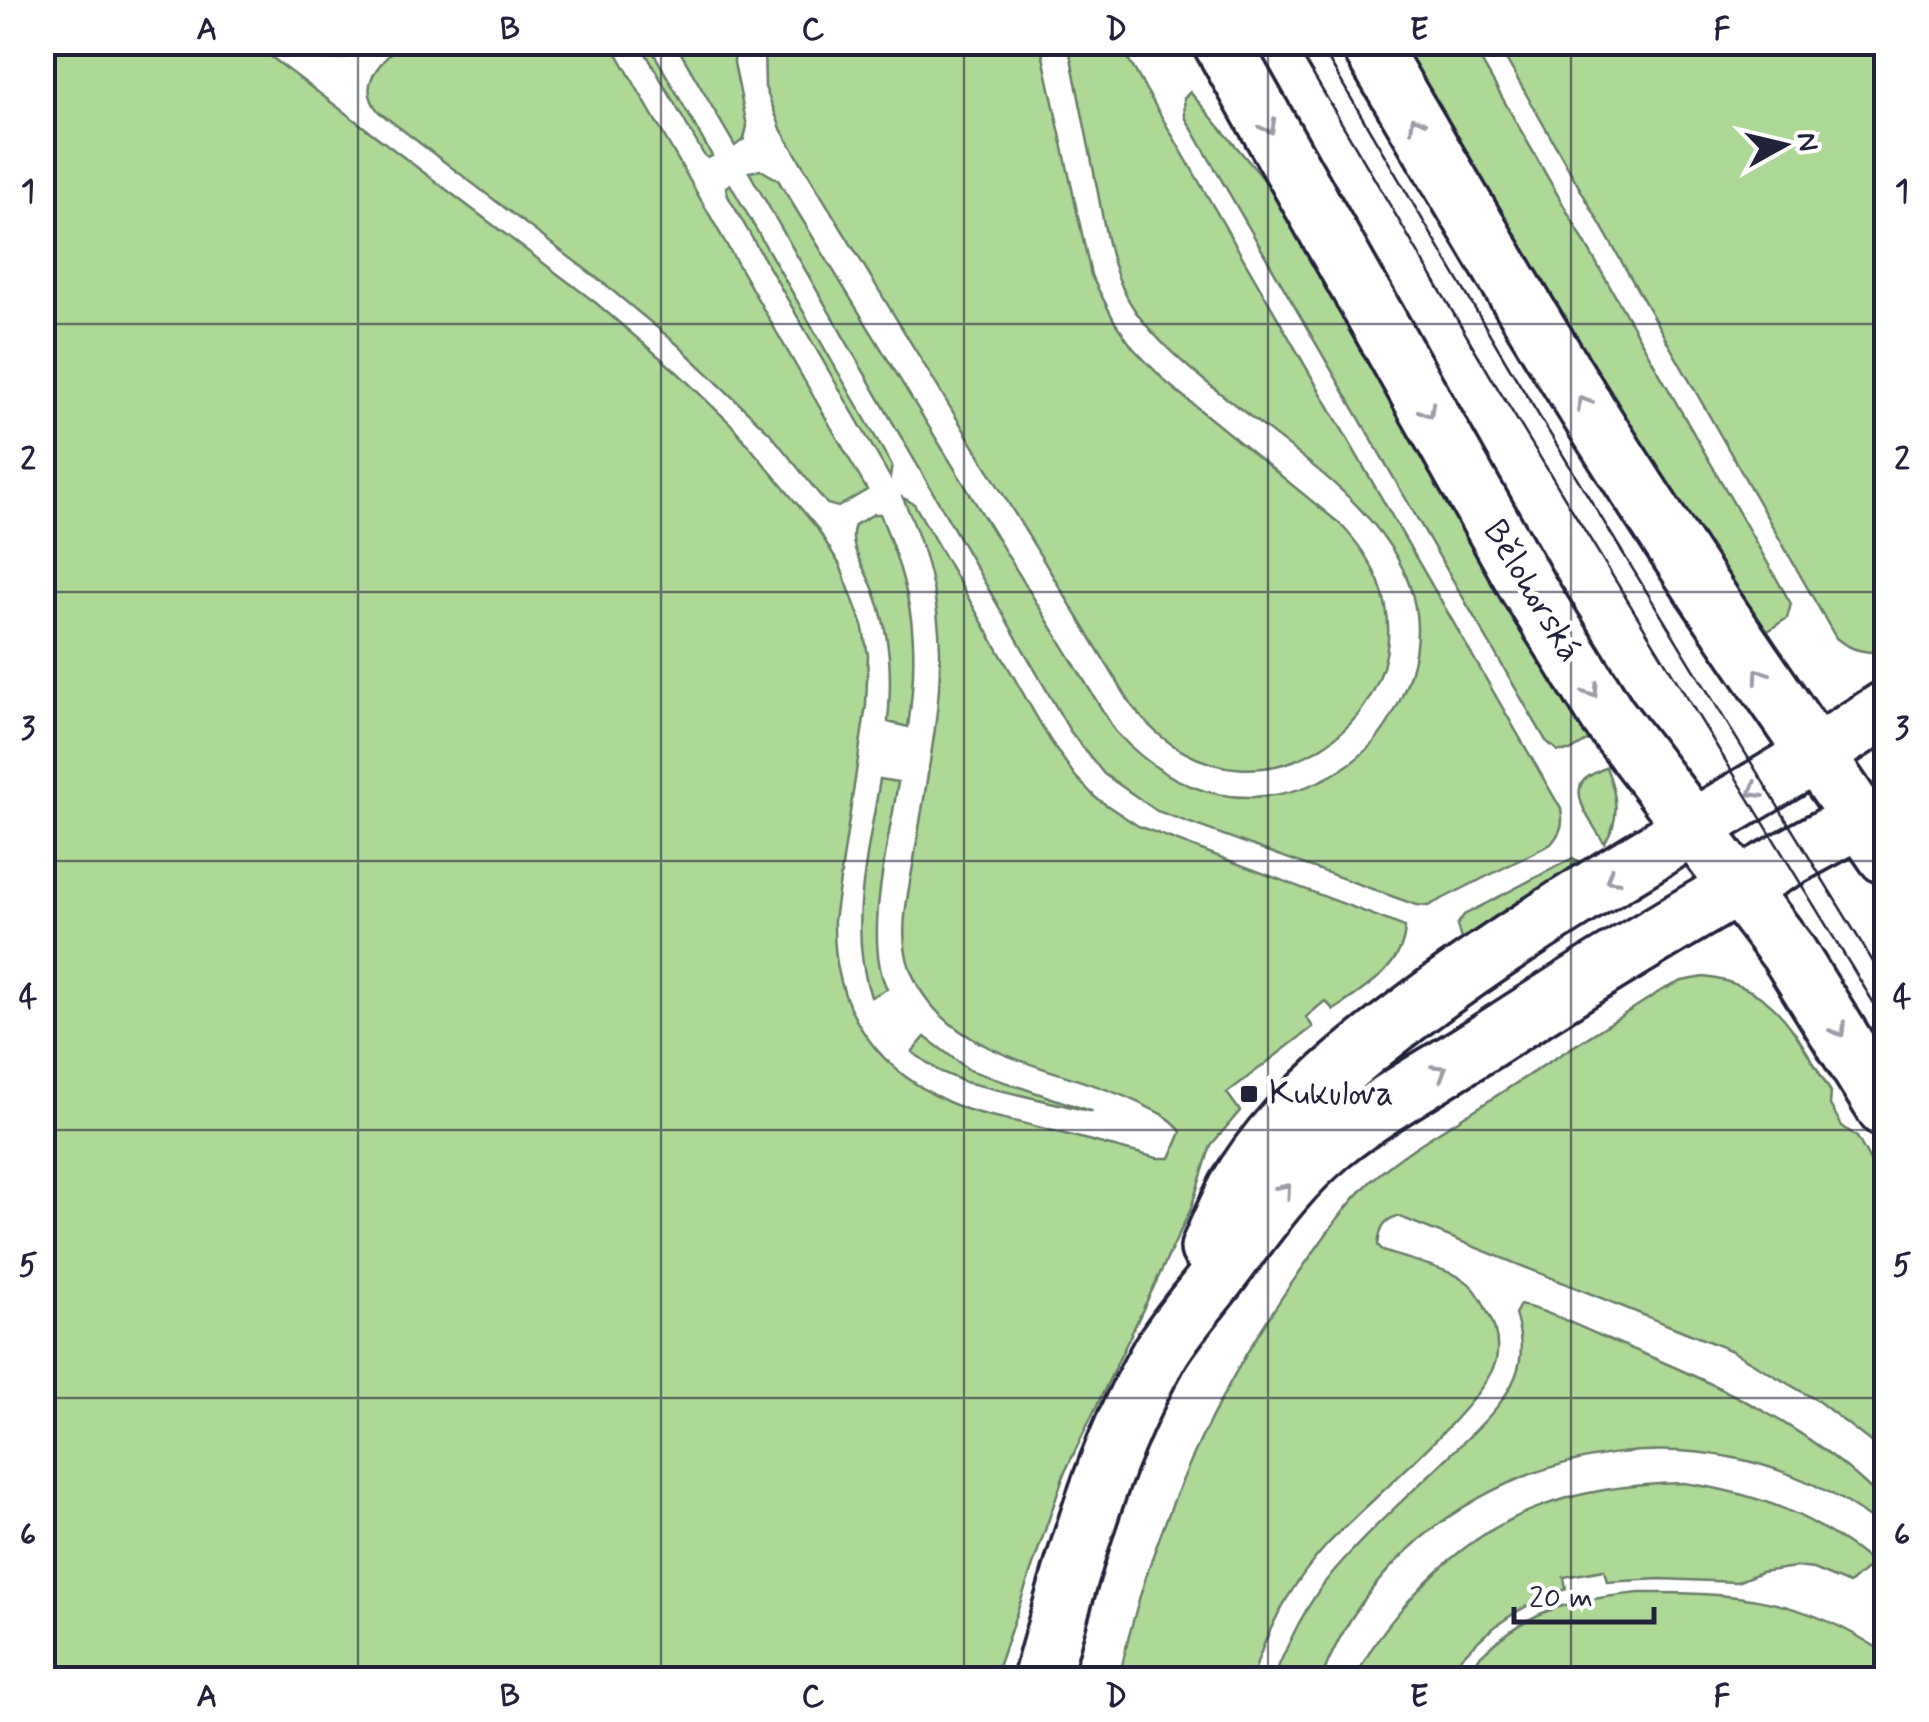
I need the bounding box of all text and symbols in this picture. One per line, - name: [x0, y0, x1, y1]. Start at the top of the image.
- text: A: [197, 9, 217, 51]
- text: B: [500, 9, 520, 51]
- text: C: [802, 9, 825, 51]
- text: D: [1105, 9, 1127, 51]
- text: E: [1410, 9, 1429, 51]
- text: F: [1714, 9, 1731, 51]
- north arrow: [1734, 95, 1834, 195]
- one-way arrow: [1409, 116, 1428, 134]
- one-way arrow: [1257, 117, 1276, 135]
- text: N: [1787, 130, 1826, 154]
- text: 1: [21, 171, 35, 213]
- text: 1: [1895, 171, 1909, 213]
- one-way arrow: [1576, 395, 1595, 413]
- one-way arrow: [1416, 400, 1436, 418]
- text: 2: [20, 439, 36, 481]
- text: 2: [1894, 439, 1910, 481]
- street label: Bělohorská: [1472, 511, 1592, 671]
- one-way arrow: [1754, 668, 1772, 686]
- one-way arrow: [1580, 681, 1599, 699]
- text: 3: [21, 708, 36, 750]
- text: 3: [1895, 708, 1910, 750]
- one-way arrow: [1748, 779, 1766, 798]
- one-way arrow: [1605, 866, 1623, 885]
- text: 4: [19, 977, 38, 1019]
- text: 4: [1893, 977, 1912, 1019]
- one-way arrow: [1827, 1019, 1846, 1037]
- one-way arrow: [1429, 1064, 1447, 1083]
- place label: Kukulova: [1269, 1071, 1394, 1117]
- marker: Kukulova: [1238, 1083, 1260, 1105]
- one-way arrow: [1273, 1183, 1291, 1202]
- text: 5: [18, 1245, 38, 1287]
- text: 5: [1892, 1245, 1912, 1287]
- text: 6: [20, 1514, 36, 1556]
- text: 6: [1894, 1514, 1910, 1556]
- scale bar: [1514, 1562, 1654, 1624]
- text: 20 m: [1529, 1579, 1593, 1618]
- text: A: [197, 1676, 217, 1718]
- text: B: [500, 1676, 520, 1718]
- text: C: [802, 1676, 825, 1718]
- text: D: [1105, 1676, 1127, 1718]
- text: E: [1410, 1676, 1429, 1718]
- text: F: [1714, 1676, 1731, 1718]

